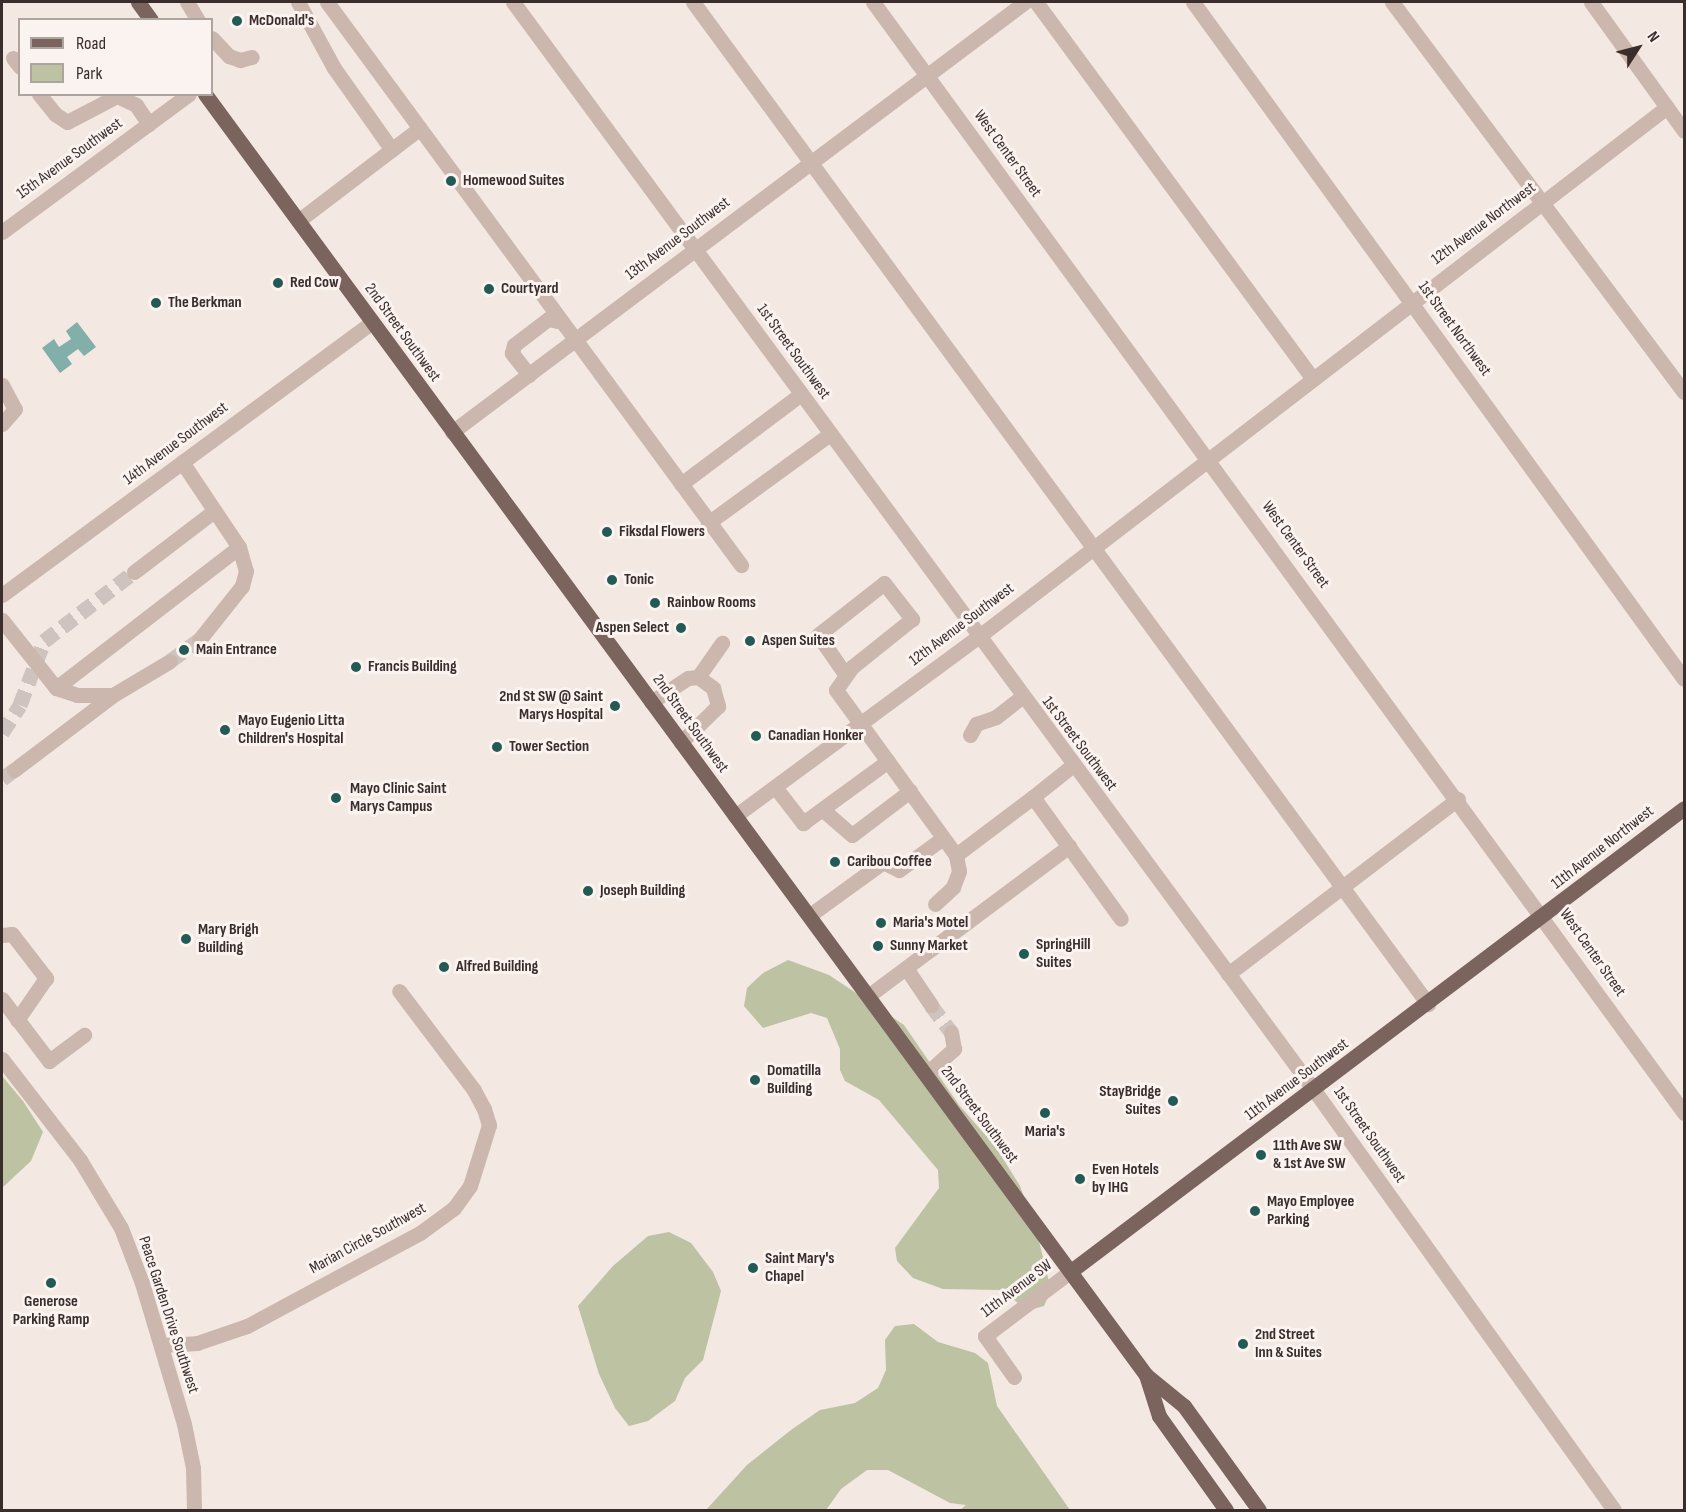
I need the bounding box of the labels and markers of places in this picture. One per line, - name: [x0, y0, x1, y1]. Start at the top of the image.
- place label: McDonald's: [249, 11, 314, 31]
- marker: McDonald's: [230, 14, 244, 28]
- place label: Homewood Suites: [463, 171, 565, 191]
- marker: Homewood Suites: [444, 174, 458, 188]
- place label: Red Cow: [290, 273, 339, 293]
- marker: Red Cow: [271, 276, 285, 290]
- place label: Courtyard: [501, 279, 558, 299]
- marker: Courtyard: [482, 282, 496, 296]
- place label: The Berkman: [168, 293, 242, 313]
- marker: The Berkman: [149, 296, 163, 310]
- place label: Fiksdal Flowers: [619, 522, 705, 542]
- marker: Fiksdal Flowers: [600, 525, 614, 539]
- place label: Tonic: [624, 570, 654, 590]
- marker: Tonic: [605, 573, 619, 587]
- place label: Rainbow Rooms: [667, 593, 756, 613]
- marker: Rainbow Rooms: [648, 596, 662, 610]
- place label: Aspen Select: [596, 618, 669, 638]
- marker: Aspen Select: [674, 621, 688, 635]
- place label: Aspen Suites: [762, 631, 835, 651]
- marker: Aspen Suites: [743, 634, 757, 648]
- place label: Main Entrance: [196, 640, 277, 660]
- marker: Main Entrance: [177, 643, 191, 657]
- place label: Francis Building: [368, 657, 457, 677]
- marker: Francis Building: [349, 660, 363, 674]
- place label: 2nd St SW @ Saint Marys Hospital: [499, 687, 603, 725]
- marker: 2nd St SW @ Saint Marys Hospital: [608, 699, 622, 713]
- place label: Mayo Eugenio Litta Children's Hospital: [238, 711, 344, 749]
- marker: Mayo Eugenio Litta Children's Hospital: [216, 721, 234, 739]
- place label: Canadian Honker: [768, 726, 863, 746]
- marker: Canadian Honker: [749, 729, 763, 743]
- place label: Tower Section: [509, 737, 589, 757]
- marker: Tower Section: [490, 740, 504, 754]
- place label: Mayo Clinic Saint Marys Campus: [350, 779, 447, 817]
- marker: Mayo Clinic Saint Marys Campus: [327, 789, 345, 807]
- place label: Caribou Coffee: [847, 852, 932, 872]
- marker: Caribou Coffee: [828, 855, 842, 869]
- place label: Joseph Building: [600, 881, 685, 901]
- marker: Joseph Building: [581, 884, 595, 898]
- place label: Maria's Motel: [893, 913, 968, 933]
- marker: Maria's Motel: [874, 916, 888, 930]
- place label: Mary Brigh Building: [198, 920, 259, 958]
- marker: Mary Brigh Building: [179, 932, 193, 946]
- place label: SpringHill Suites: [1036, 935, 1091, 973]
- place label: Sunny Market: [890, 936, 968, 956]
- marker: Sunny Market: [871, 939, 885, 953]
- marker: SpringHill Suites: [1017, 947, 1031, 961]
- place label: Alfred Building: [456, 957, 538, 977]
- marker: Alfred Building: [437, 960, 451, 974]
- place label: Domatilla Building: [767, 1061, 821, 1099]
- marker: Domatilla Building: [748, 1073, 762, 1087]
- place label: StayBridge Suites: [1099, 1082, 1161, 1120]
- marker: StayBridge Suites: [1166, 1094, 1180, 1108]
- marker: Maria's: [1038, 1106, 1052, 1120]
- place label: Maria's: [1025, 1122, 1065, 1142]
- place label: 11th Ave SW & 1st Ave SW: [1273, 1136, 1346, 1174]
- marker: 11th Ave SW & 1st Ave SW: [1254, 1148, 1268, 1162]
- place label: Even Hotels by IHG: [1092, 1160, 1159, 1198]
- marker: Even Hotels by IHG: [1073, 1172, 1087, 1186]
- place label: Mayo Employee Parking: [1267, 1192, 1354, 1230]
- marker: Mayo Employee Parking: [1248, 1204, 1262, 1218]
- place label: Saint Mary's Chapel: [765, 1249, 834, 1287]
- marker: Saint Mary's Chapel: [746, 1261, 760, 1275]
- marker: Generose Parking Ramp: [44, 1276, 58, 1290]
- place label: Generose Parking Ramp: [13, 1292, 89, 1330]
- place label: 2nd Street Inn & Suites: [1255, 1325, 1322, 1363]
- marker: 2nd Street Inn & Suites: [1236, 1337, 1250, 1351]

